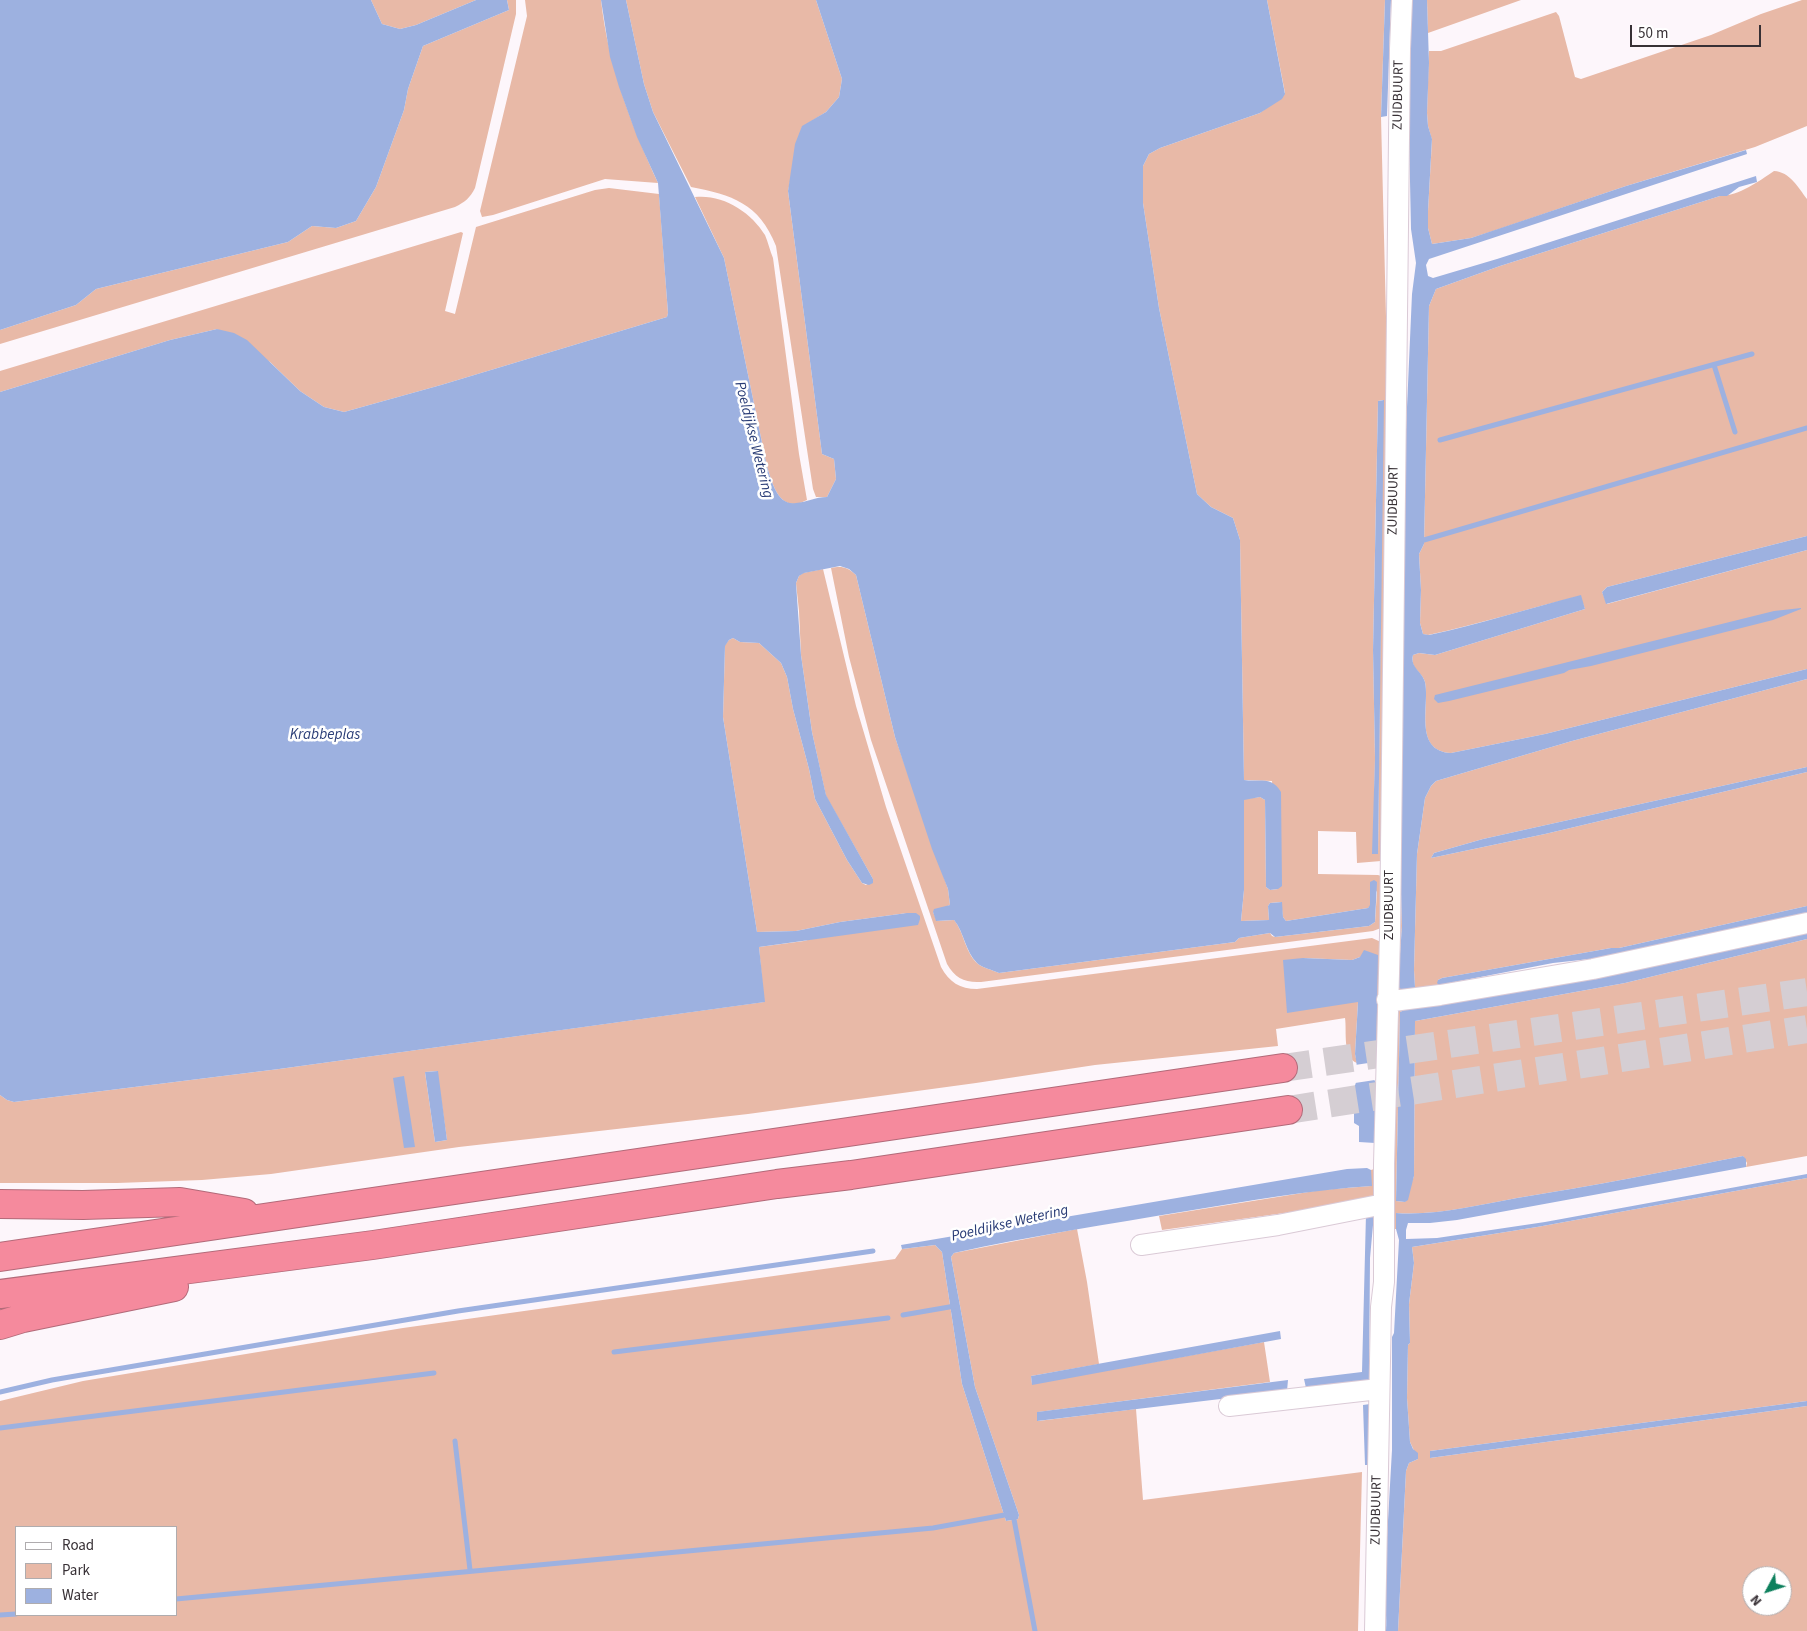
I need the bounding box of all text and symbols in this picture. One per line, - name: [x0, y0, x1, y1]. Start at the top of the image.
- scale bar: [1632, 15, 1763, 47]
- text: 50 m: [1638, 23, 1668, 44]
- street label: ZUIDBUURT: [1390, 60, 1408, 130]
- water label: Poeldijkse Wetering: [730, 380, 776, 500]
- street label: ZUIDBUURT: [1385, 465, 1403, 535]
- water label: Krabbeplas: [290, 727, 360, 745]
- street label: ZUIDBUURT: [1382, 870, 1398, 940]
- water label: Poeldijkse Wetering: [950, 1202, 1070, 1246]
- street label: ZUIDBUURT: [1368, 1475, 1386, 1545]
- legend: [15, 1526, 178, 1616]
- text: Road: [62, 1535, 94, 1556]
- text: Park: [62, 1560, 90, 1581]
- north arrow: [1742, 1566, 1792, 1616]
- text: Water: [62, 1585, 98, 1606]
- text: N: [1746, 1590, 1767, 1610]

